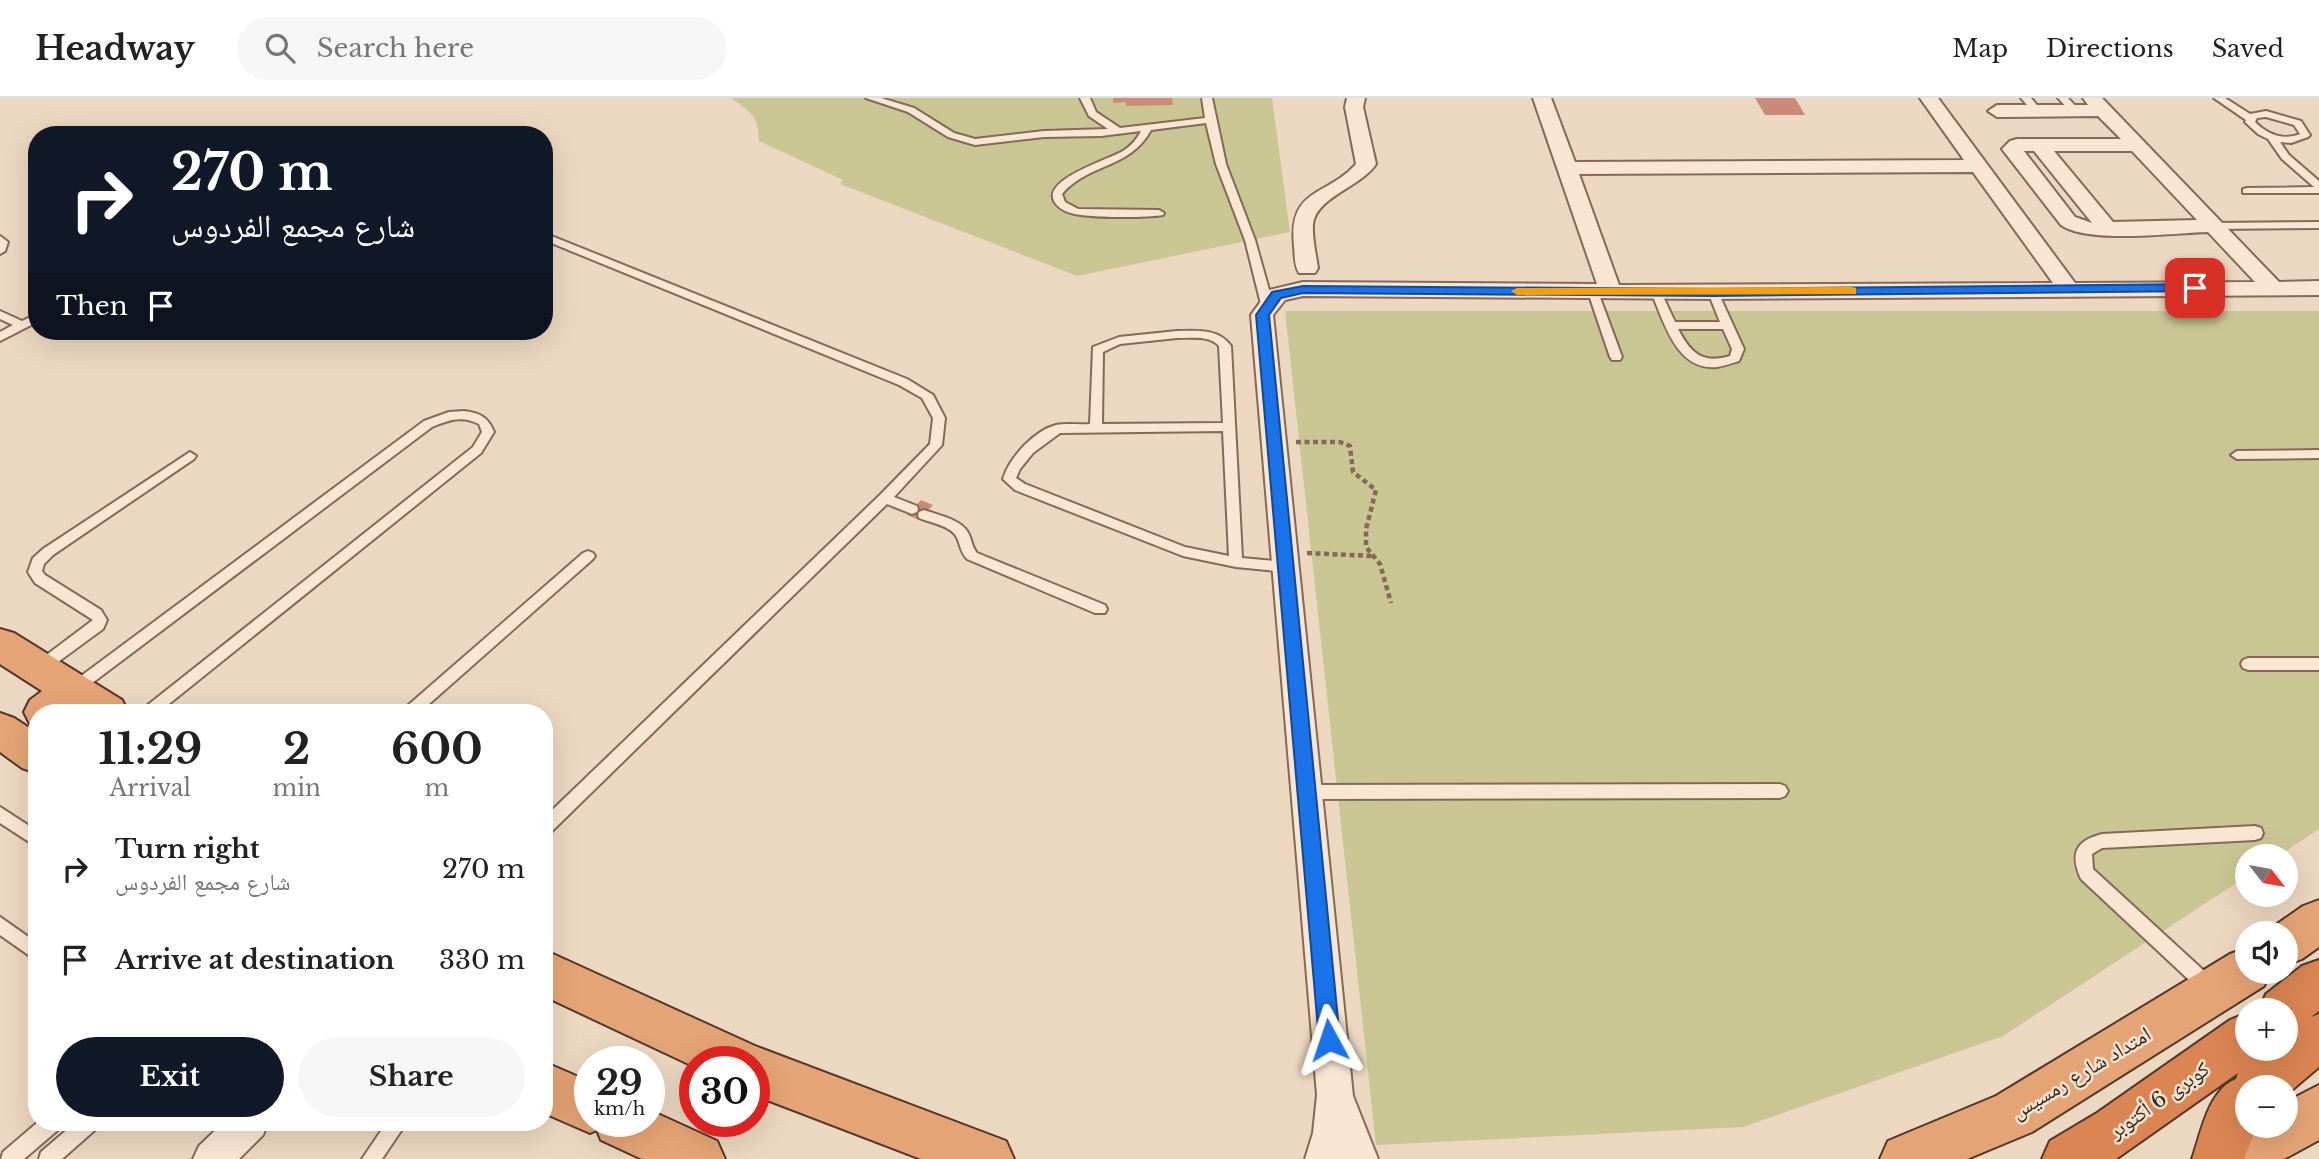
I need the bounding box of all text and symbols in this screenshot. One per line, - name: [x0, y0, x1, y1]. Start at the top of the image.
- search box: [237, 17, 727, 80]
- text: Headway: [35, 28, 195, 69]
- icon: search: [261, 29, 299, 67]
- text: Search here: [317, 32, 474, 64]
- text: Map: [1952, 34, 2008, 63]
- text: Directions: [2046, 34, 2174, 63]
- text: Saved: [2212, 34, 2284, 63]
- text: 270 m: [171, 142, 332, 203]
- icon: right: [56, 154, 147, 245]
- text: شارع مجمع الفردوس: [171, 206, 415, 246]
- pin: [2165, 258, 2225, 318]
- icon: arrive: [2176, 269, 2214, 307]
- icon: arrive: [142, 287, 180, 325]
- text: Then: [56, 290, 128, 322]
- text: 11:29: [98, 723, 202, 775]
- text: 2: [283, 723, 310, 775]
- text: 600: [391, 723, 483, 775]
- text: Arrival: [110, 774, 191, 802]
- text: min: [273, 774, 321, 802]
- text: m: [425, 774, 449, 802]
- text: Turn right: [115, 833, 260, 865]
- north arrow: [2235, 844, 2298, 906]
- map controls: [2235, 844, 2298, 1138]
- icon: right: [56, 850, 94, 888]
- text: 270 m: [442, 853, 525, 885]
- text: شارع مجمع الفردوس: [115, 868, 290, 896]
- button: sound: [2235, 921, 2298, 984]
- icon: arrive: [56, 941, 94, 979]
- text: Arrive at destination: [115, 944, 395, 976]
- text: 330 m: [439, 944, 525, 976]
- button: +: [2235, 998, 2298, 1061]
- position arrow: [1292, 1003, 1366, 1077]
- street label: امتداد شارع رمسيس: [2006, 1021, 2156, 1125]
- button: Exit: [56, 1037, 284, 1117]
- button: Share: [298, 1037, 525, 1117]
- speed limit sign: 30: [679, 1046, 770, 1137]
- street label: كوبرى 6 أكتوبر: [2103, 1056, 2214, 1145]
- text: 29: [596, 1061, 643, 1104]
- button: −: [2235, 1075, 2298, 1138]
- text: km/h: [594, 1098, 645, 1120]

